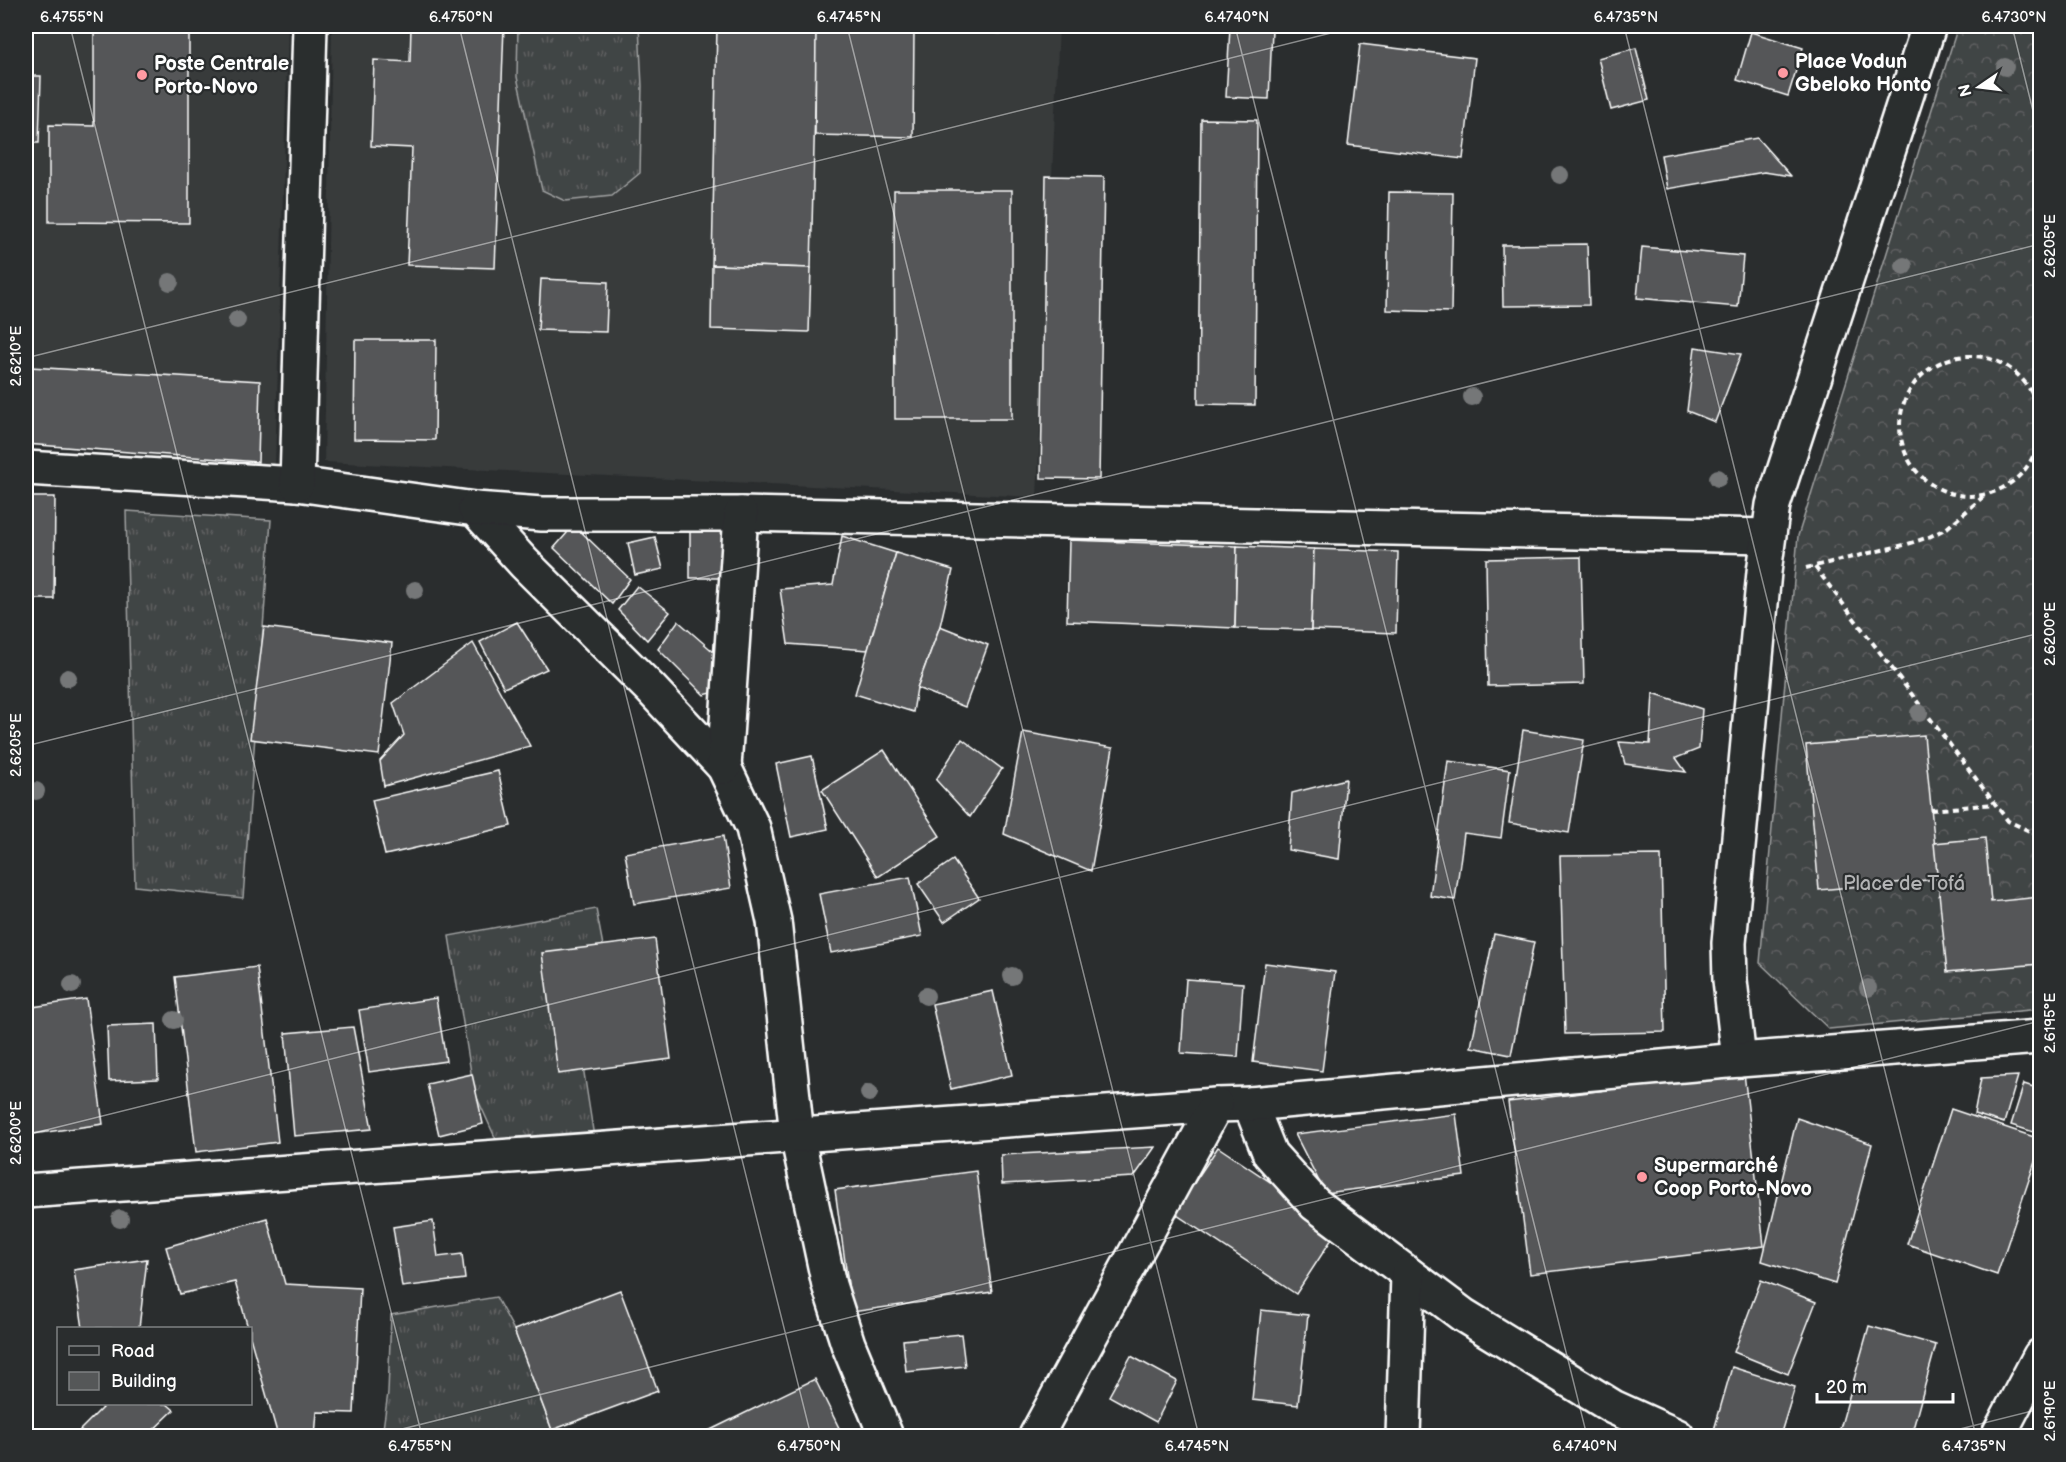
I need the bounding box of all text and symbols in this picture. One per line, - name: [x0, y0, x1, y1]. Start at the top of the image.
- text: 6.4755°N: [40, 8, 104, 27]
- text: 6.4750°N: [429, 8, 493, 27]
- text: 6.4745°N: [817, 8, 881, 27]
- text: 6.4740°N: [1205, 8, 1269, 27]
- text: 6.4735°N: [1594, 8, 1658, 27]
- text: 6.4730°N: [1982, 8, 2046, 27]
- place label: Place Vodun Gbeloko Honto: [1795, 50, 1931, 97]
- place label: Poste Centrale Porto-Novo: [154, 52, 289, 99]
- north arrow: [1949, 57, 2009, 117]
- marker: Place Vodun Gbeloko Honto: [1776, 66, 1790, 80]
- marker: Poste Centrale Porto-Novo: [135, 68, 149, 82]
- text: N: [1955, 82, 1977, 98]
- text: 2.6205°E: [2041, 214, 2060, 278]
- text: 2.6210°E: [7, 325, 26, 387]
- text: 2.6200°E: [2041, 602, 2060, 666]
- text: 2.6205°E: [7, 713, 26, 777]
- park label: Place de Tofá: [1843, 872, 1965, 896]
- text: 2.6195°E: [2041, 993, 2060, 1053]
- text: 2.6200°E: [7, 1101, 26, 1165]
- place label: Supermarché Coop Porto-Novo: [1654, 1154, 1812, 1201]
- marker: Supermarché Coop Porto-Novo: [1635, 1170, 1649, 1184]
- legend: [57, 1327, 252, 1405]
- text: Road: [111, 1341, 155, 1362]
- scale bar: [1817, 1366, 1954, 1404]
- text: Building: [111, 1371, 177, 1392]
- text: 20 m: [1826, 1377, 1867, 1398]
- text: 2.6190°E: [2041, 1380, 2060, 1442]
- text: 6.4755°N: [388, 1437, 452, 1456]
- text: 6.4750°N: [777, 1437, 841, 1456]
- text: 6.4745°N: [1165, 1437, 1229, 1456]
- text: 6.4740°N: [1553, 1437, 1617, 1456]
- text: 6.4735°N: [1942, 1437, 2006, 1456]

